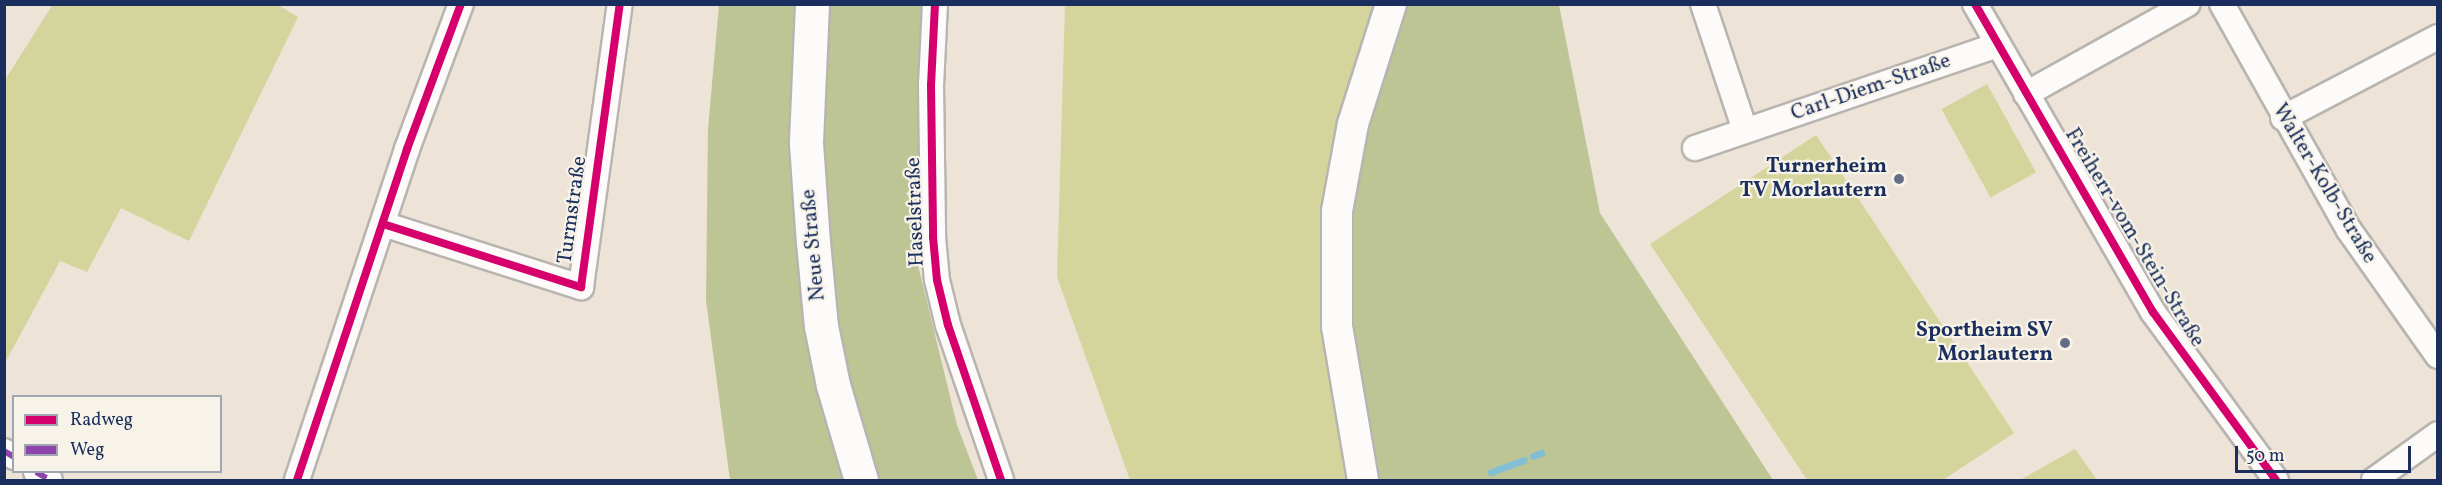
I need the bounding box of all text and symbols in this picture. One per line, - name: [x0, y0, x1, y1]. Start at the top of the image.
- street label: Carl-Diem-Straße: [1788, 49, 1954, 127]
- street label: Walter-Kolb-Straße: [2266, 99, 2382, 269]
- street label: Freiherr-vom-Stein-Straße: [2059, 124, 2209, 352]
- street label: Turmstraße: [553, 154, 593, 266]
- place label: Turnerheim TV Morlautern: [1739, 154, 1887, 204]
- street label: Haselstraße: [901, 157, 931, 267]
- marker: Turnerheim TV Morlautern: [1892, 172, 1906, 186]
- street label: Neue Straße: [797, 188, 831, 302]
- place label: Sportheim SV Morlautern: [1916, 318, 2053, 368]
- marker: Sportheim SV Morlautern: [2058, 336, 2072, 350]
- legend: [12, 395, 222, 473]
- text: Radweg: [70, 408, 133, 433]
- scale bar: [2238, 434, 2414, 472]
- text: Weg: [70, 438, 104, 463]
- text: 50 m: [2246, 444, 2285, 469]

